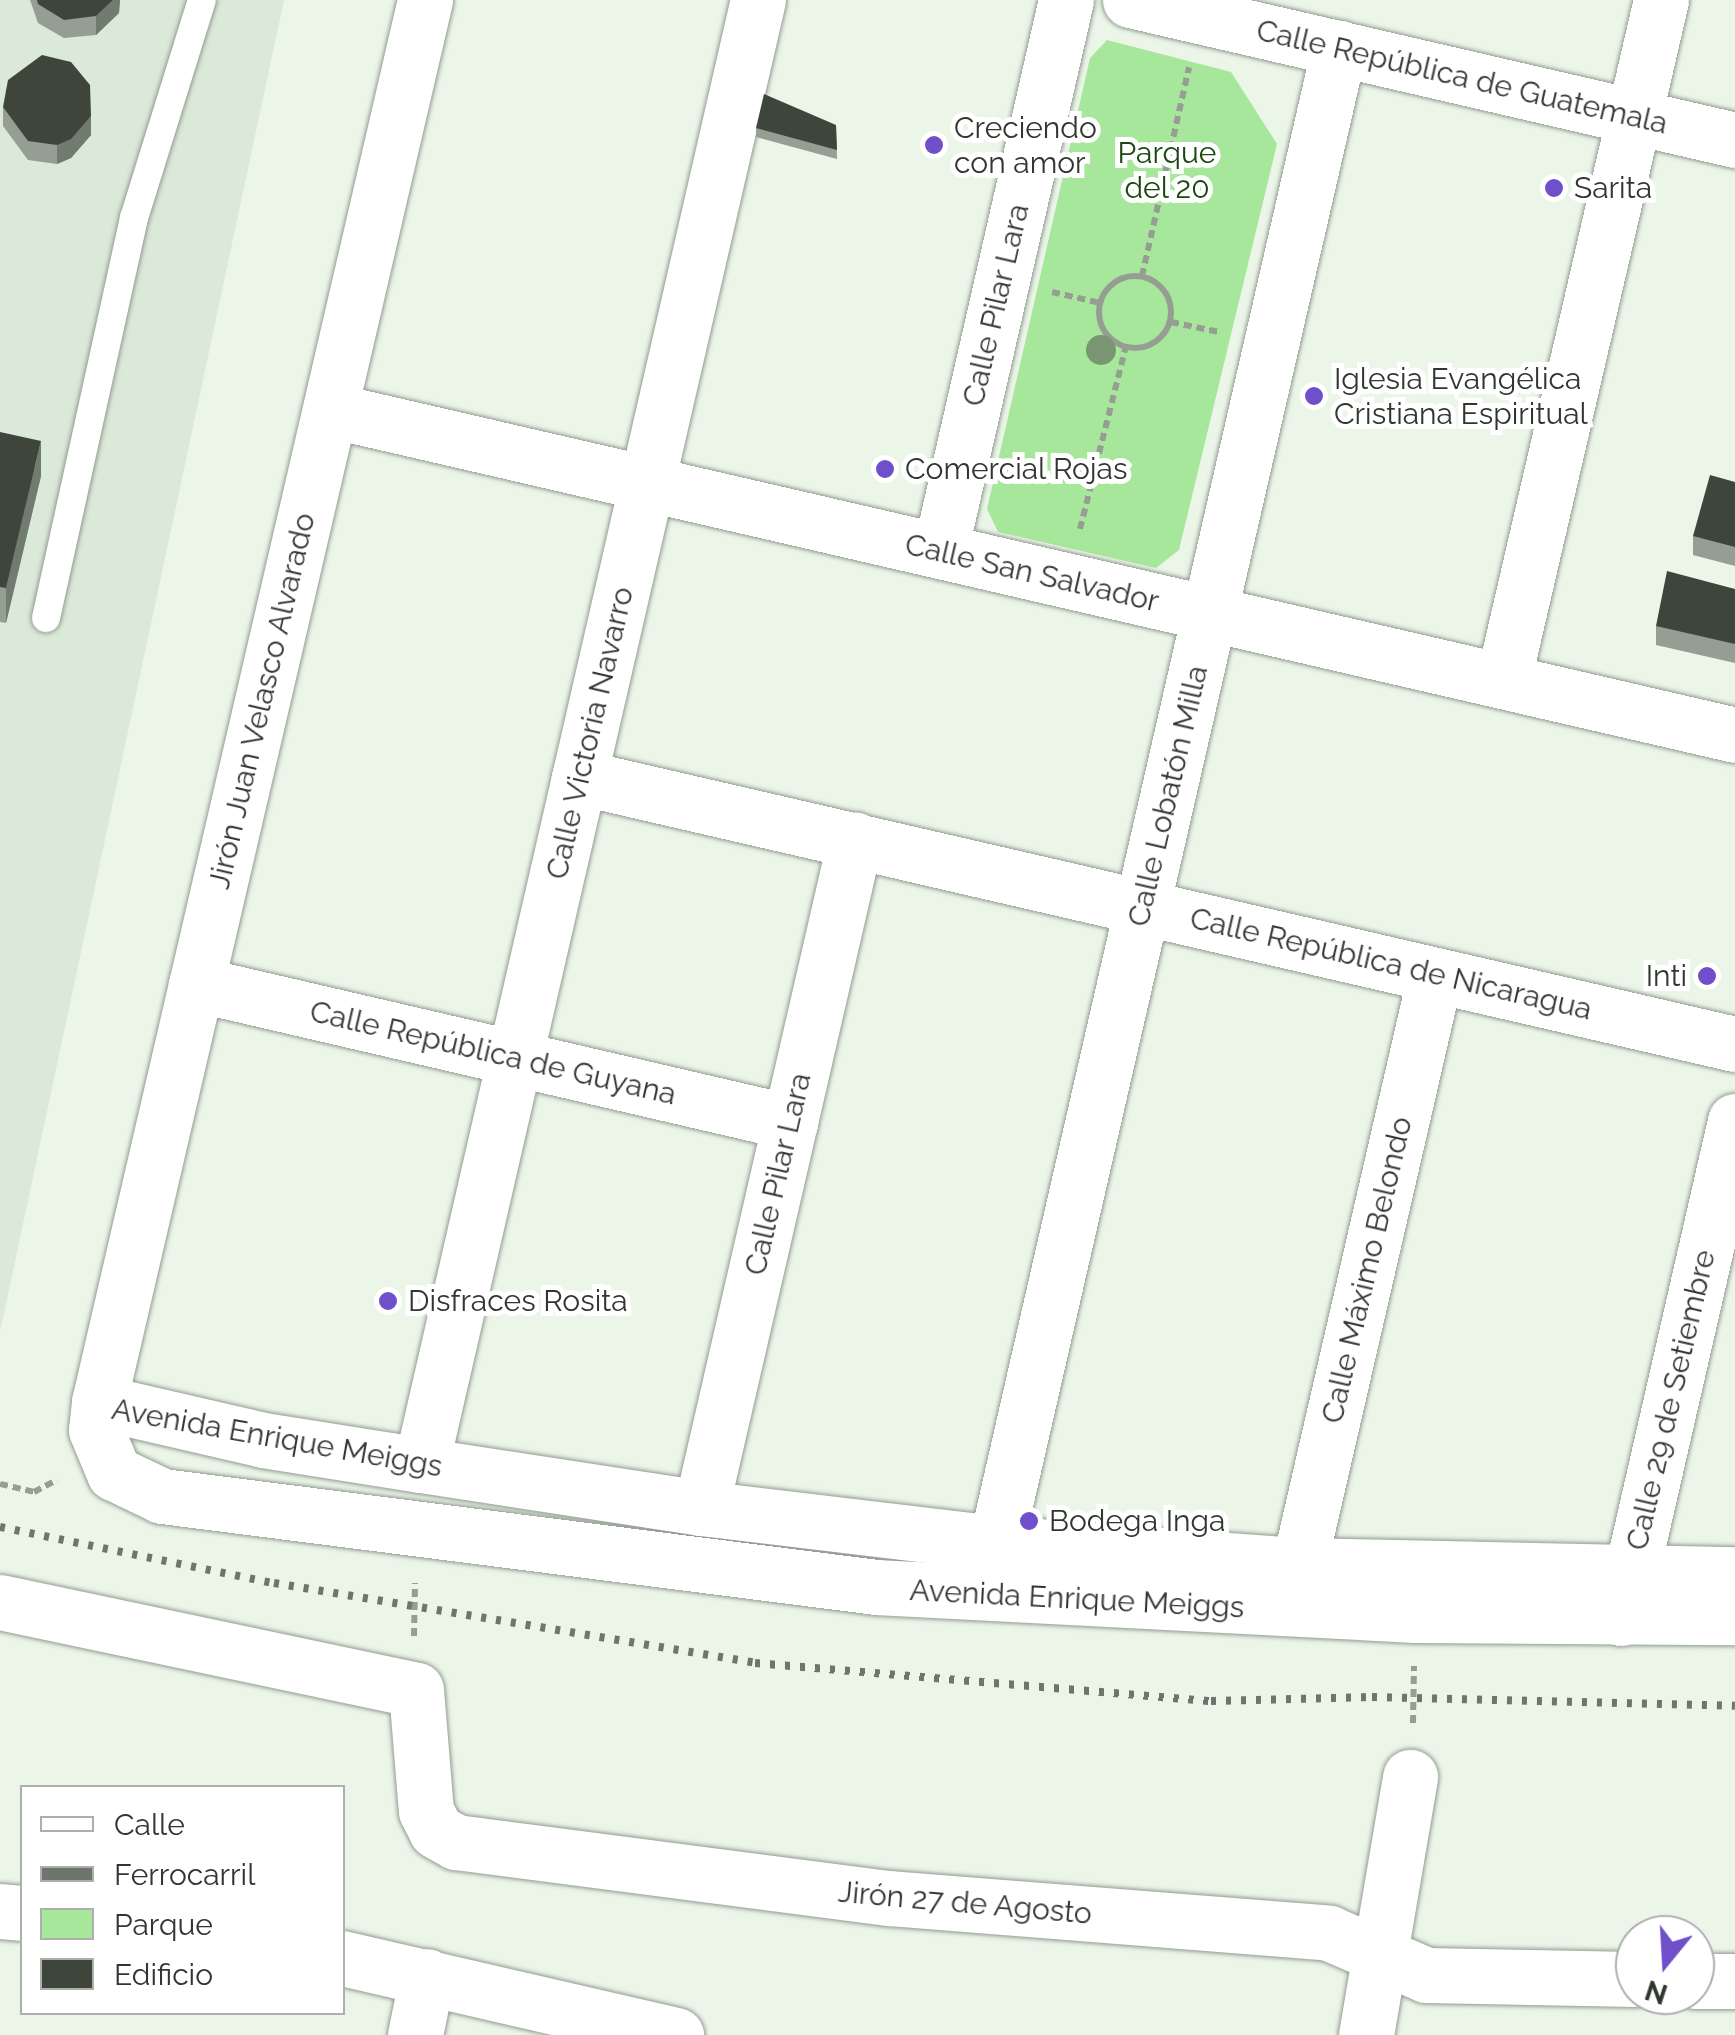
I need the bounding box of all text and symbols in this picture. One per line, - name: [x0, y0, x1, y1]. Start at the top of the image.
- street label: Calle República de Guatemala: [1253, 12, 1671, 142]
- place label: Creciendo con amor: [954, 110, 1097, 180]
- marker: Creciendo con amor: [923, 134, 945, 156]
- park label: Parque del 20: [1118, 135, 1216, 206]
- place label: Sarita: [1574, 170, 1652, 206]
- marker: Sarita: [1543, 177, 1565, 199]
- street label: Calle Pilar Lara: [955, 200, 1037, 410]
- place label: Iglesia Evangélica Cristiana Espiritual: [1334, 361, 1588, 432]
- marker: Iglesia Evangélica Cristiana Espiritual: [1303, 385, 1325, 407]
- place label: Comercial Rojas: [905, 451, 1128, 487]
- marker: Comercial Rojas: [874, 458, 896, 480]
- street label: Jirón Juan Velasco Alvarado: [201, 508, 323, 894]
- street label: Calle San Salvador: [902, 526, 1162, 620]
- street label: Calle Victoria Navarro: [539, 583, 641, 883]
- street label: Calle Lobatón Milla: [1120, 662, 1216, 930]
- street label: Calle República de Nicaragua: [1187, 900, 1595, 1028]
- place label: Inti: [1646, 958, 1687, 994]
- marker: Inti: [1696, 965, 1718, 987]
- street label: Calle República de Guyana: [307, 993, 679, 1113]
- street label: Calle Pilar Lara: [737, 1069, 819, 1279]
- street label: Calle Máximo Belondo: [1314, 1113, 1420, 1427]
- street label: Calle 29 de Setiembre: [1619, 1246, 1723, 1554]
- place label: Disfraces Rosita: [408, 1283, 628, 1319]
- marker: Disfraces Rosita: [377, 1290, 399, 1312]
- street label: Avenida Enrique Meiggs: [109, 1391, 445, 1485]
- place label: Bodega Inga: [1049, 1503, 1225, 1539]
- marker: Bodega Inga: [1018, 1510, 1040, 1532]
- street label: Avenida Enrique Meiggs: [909, 1572, 1245, 1626]
- legend: [20, 1785, 345, 2015]
- text: Calle: [114, 1807, 185, 1842]
- text: Ferrocarril: [114, 1857, 255, 1892]
- street label: Jirón 27 de Agosto: [836, 1874, 1094, 1932]
- text: Parque: [114, 1907, 213, 1942]
- north arrow: [1615, 1915, 1715, 2015]
- text: Edificio: [114, 1957, 213, 1992]
- text: N: [1641, 1973, 1671, 2011]

